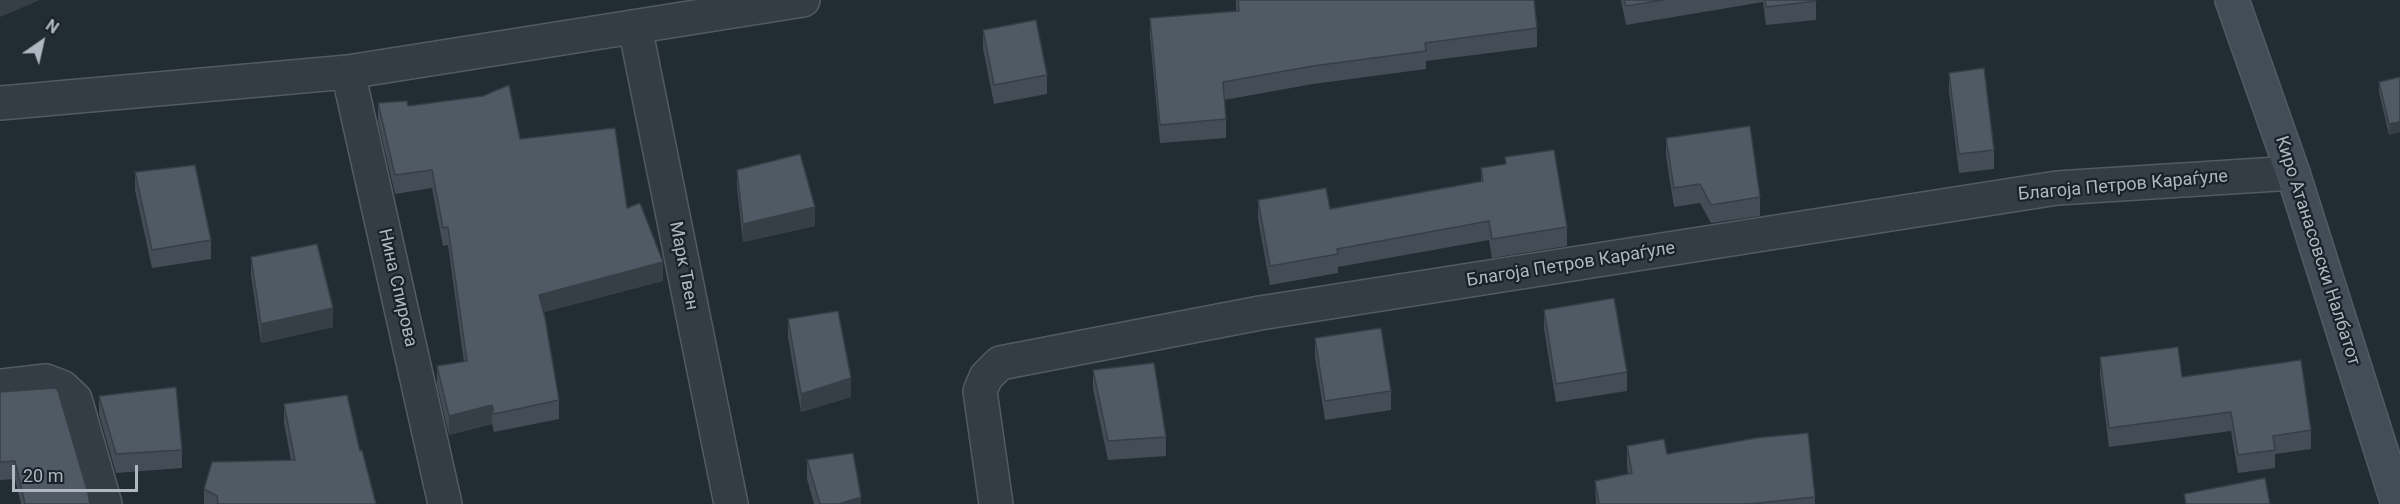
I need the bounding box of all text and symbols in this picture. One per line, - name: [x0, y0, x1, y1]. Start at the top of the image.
- north arrow: [12, 12, 72, 72]
- text: N: [42, 16, 62, 38]
- street label: Киро Атанасовски Налбатот: [2270, 134, 2364, 368]
- street label: Благоја Петров Караѓуле: [2017, 166, 2229, 206]
- street label: Марк Твен: [664, 220, 702, 312]
- street label: Нина Спирова: [373, 227, 421, 349]
- street label: Благоја Петров Караѓуле: [1465, 238, 1677, 292]
- scale bar: [15, 453, 141, 491]
- text: 20 m: [23, 465, 63, 486]

